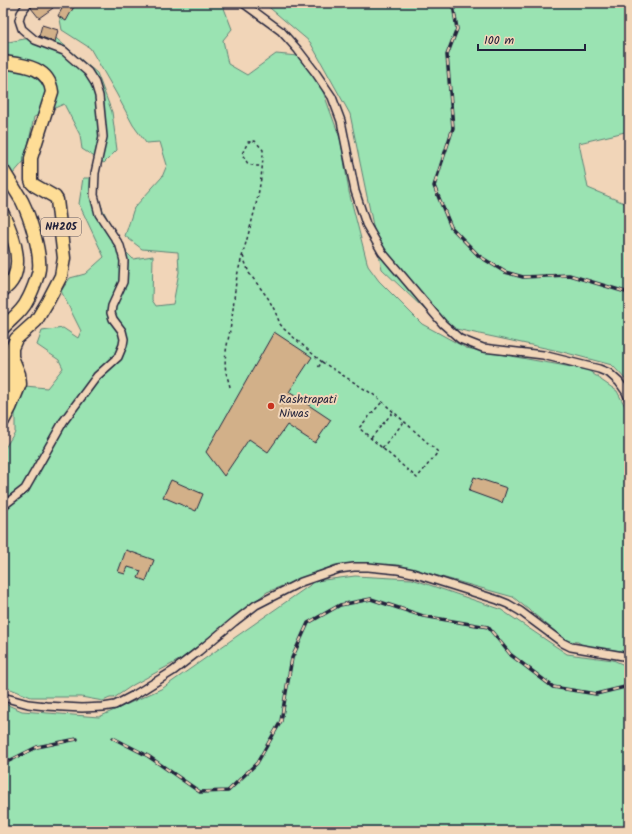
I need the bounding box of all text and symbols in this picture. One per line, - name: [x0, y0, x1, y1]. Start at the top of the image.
- scale bar: [478, 26, 585, 52]
- text: 100 m: [484, 31, 515, 50]
- road number: NH205: [41, 218, 81, 236]
- place label: Rashtrapati Niwas: [279, 390, 337, 423]
- marker: Rashtrapati Niwas: [266, 401, 276, 411]

